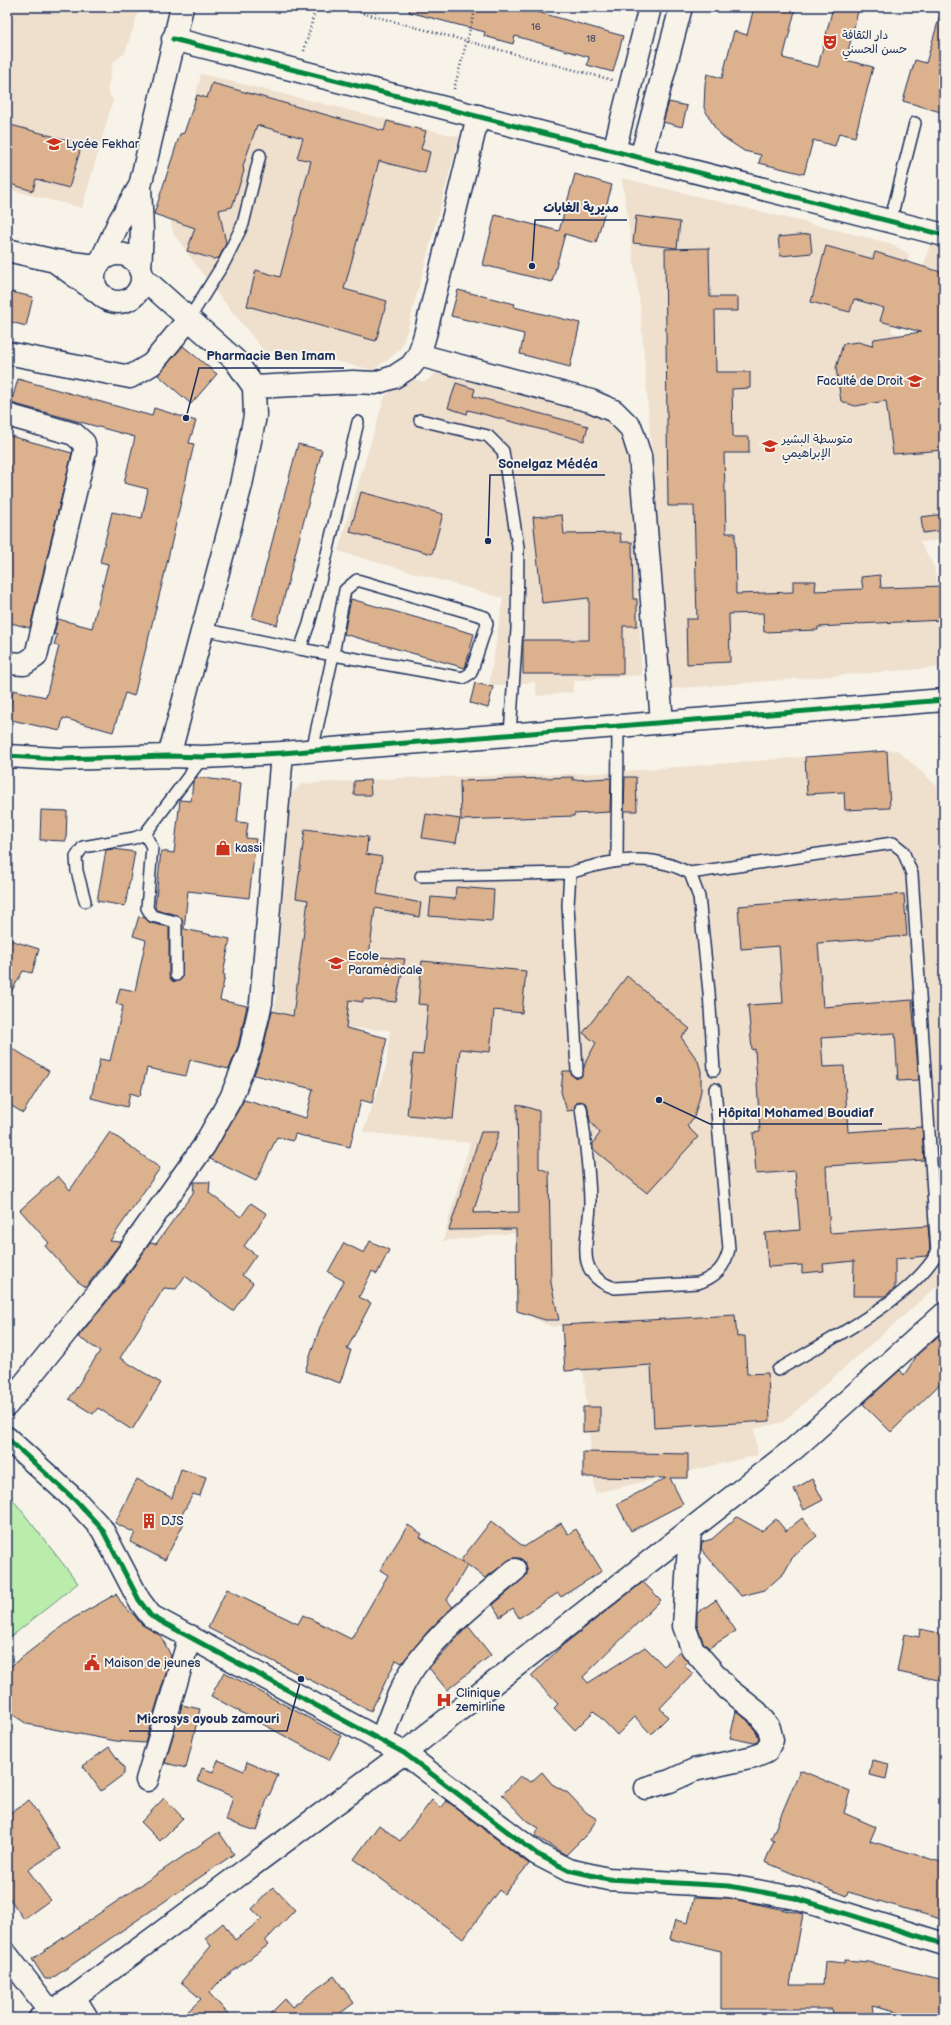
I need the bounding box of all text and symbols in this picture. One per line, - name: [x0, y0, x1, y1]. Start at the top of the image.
- house number: 16: [531, 21, 541, 33]
- place label: دار الثقافة حسن الحسني: [842, 28, 907, 60]
- house number: 18: [586, 33, 596, 45]
- theatre icon: دار الثقافة حسن الحسني: [821, 33, 839, 51]
- school or university icon: Lycée Fekhar: [45, 135, 63, 153]
- place label: Lycée Fekhar: [66, 137, 140, 152]
- callout: مديرية الغابات: [535, 195, 627, 220]
- text: مديرية الغابات: [543, 200, 619, 216]
- callout: Pharmacie Ben Imam: [199, 343, 344, 368]
- text: Pharmacie Ben Imam: [206, 348, 336, 364]
- school or university icon: Faculté de Droit: [906, 372, 924, 390]
- place label: Faculté de Droit: [817, 374, 903, 389]
- place label: متوسطة البشير الإبراهيمي: [781, 432, 853, 464]
- school or university icon: متوسطة البشير الإبراهيمي: [761, 437, 779, 455]
- callout: Sonelgaz Médéa: [490, 450, 605, 475]
- text: Sonelgaz Médéa: [498, 456, 598, 472]
- shop icon: kassi: [214, 839, 232, 857]
- place label: kassi: [235, 841, 262, 856]
- place label: Ecole Paramédicale: [348, 949, 422, 978]
- school or university icon: Ecole Paramédicale: [327, 954, 345, 972]
- callout: Hôpital Mohamed Boudiaf: [710, 1099, 882, 1124]
- text: Hôpital Mohamed Boudiaf: [718, 1105, 875, 1121]
- building icon: DJS: [140, 1512, 158, 1530]
- place label: DJS: [161, 1514, 184, 1529]
- public building icon: Maison de jeunes: [83, 1654, 101, 1672]
- place label: Maison de jeunes: [104, 1656, 200, 1671]
- place label: Clinique zemirline: [456, 1686, 505, 1715]
- hospital icon: Clinique zemirline: [435, 1691, 453, 1709]
- callout: Microsys ayoub zamouri: [129, 1706, 287, 1731]
- text: Microsys ayoub zamouri: [137, 1711, 279, 1727]

